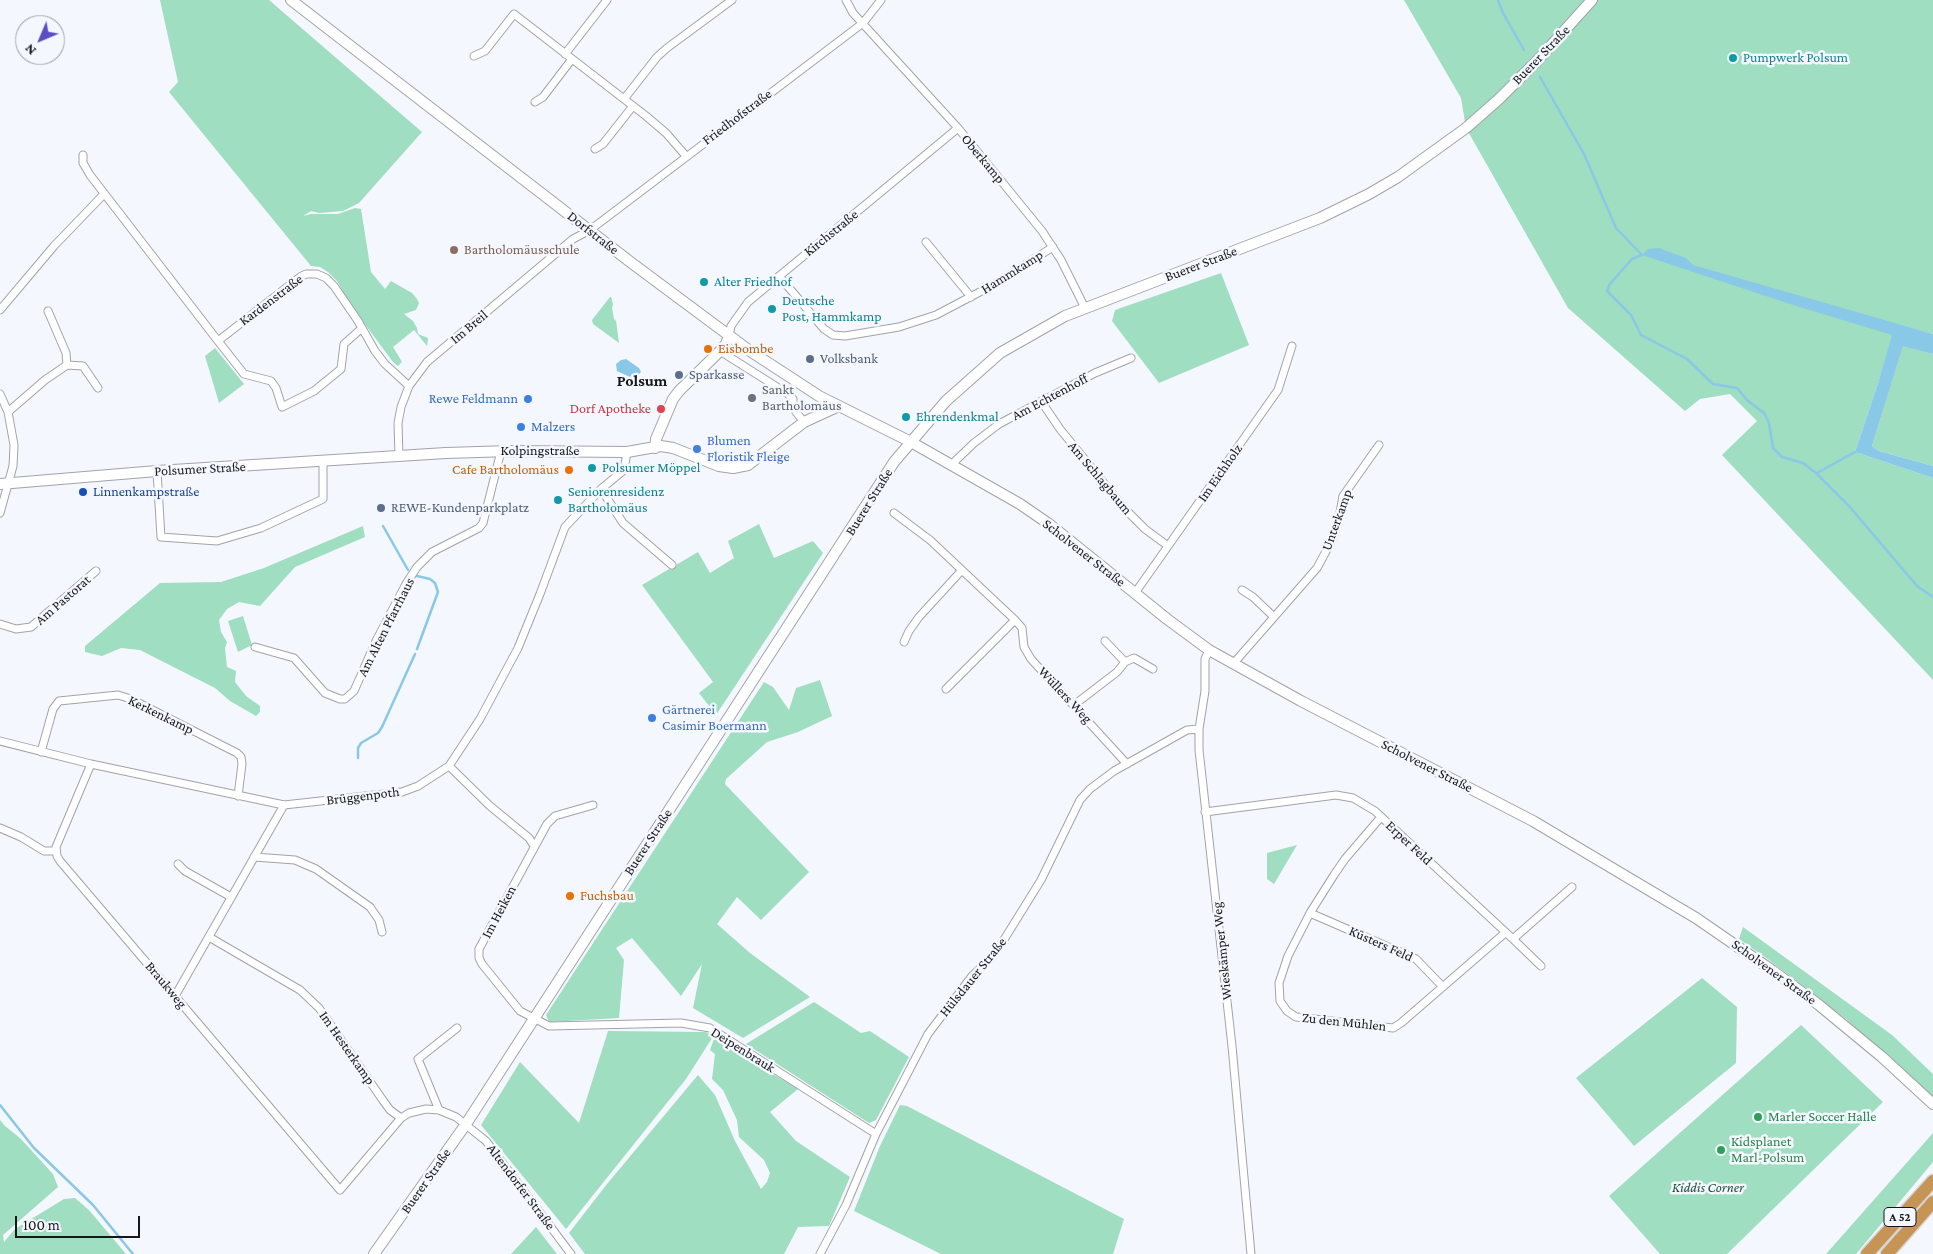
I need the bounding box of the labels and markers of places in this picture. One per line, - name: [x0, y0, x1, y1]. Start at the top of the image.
- place label: Pumpwerk Polsum: [1743, 50, 1848, 66]
- marker: Pumpwerk Polsum: [1727, 52, 1739, 64]
- place label: Bartholomäusschule: [464, 242, 580, 258]
- marker: Bartholomäusschule: [448, 244, 460, 256]
- place label: Alter Friedhof: [714, 274, 792, 290]
- marker: Alter Friedhof: [698, 276, 710, 288]
- place label: Deutsche Post, Hammkamp: [782, 293, 882, 326]
- marker: Deutsche Post, Hammkamp: [766, 303, 778, 315]
- place label: Eisbombe: [718, 341, 773, 357]
- marker: Eisbombe: [702, 343, 714, 355]
- place label: Volksbank: [820, 351, 878, 367]
- marker: Volksbank: [804, 353, 816, 365]
- place label: Sparkasse: [689, 367, 744, 383]
- marker: Sparkasse: [673, 369, 685, 381]
- place label: Sankt Bartholomäus: [762, 382, 841, 414]
- place label: Rewe Feldmann: [429, 391, 518, 407]
- marker: Sankt Bartholomäus: [746, 392, 758, 404]
- marker: Rewe Feldmann: [522, 393, 534, 405]
- place label: Dorf Apotheke: [570, 401, 651, 417]
- marker: Dorf Apotheke: [655, 403, 667, 415]
- place label: Ehrendenkmal: [916, 409, 999, 425]
- marker: Ehrendenkmal: [900, 411, 912, 423]
- place label: Malzers: [531, 419, 575, 435]
- marker: Malzers: [515, 421, 527, 433]
- place label: Blumen Floristik Fleige: [707, 433, 790, 466]
- marker: Blumen Floristik Fleige: [691, 443, 703, 455]
- place label: Polsumer Möppel: [602, 460, 700, 476]
- place label: Cafe Bartholomäus: [452, 462, 559, 478]
- marker: Polsumer Möppel: [586, 462, 598, 474]
- marker: Cafe Bartholomäus: [563, 464, 575, 476]
- place label: Linnenkampstraße: [93, 484, 199, 500]
- place label: Seniorenresidenz Bartholomäus: [568, 484, 664, 516]
- marker: Linnenkampstraße: [77, 486, 89, 498]
- marker: Seniorenresidenz Bartholomäus: [552, 494, 564, 506]
- place label: REWE-Kundenparkplatz: [391, 500, 529, 516]
- marker: REWE-Kundenparkplatz: [375, 502, 387, 514]
- place label: Gärtnerei Casimir Boermann: [662, 702, 767, 734]
- marker: Gärtnerei Casimir Boermann: [646, 712, 658, 724]
- place label: Fuchsbau: [580, 888, 634, 904]
- marker: Fuchsbau: [564, 890, 576, 902]
- place label: Marler Soccer Halle: [1768, 1109, 1876, 1125]
- marker: Marler Soccer Halle: [1752, 1111, 1764, 1123]
- place label: Kidsplanet Marl-Polsum: [1731, 1134, 1804, 1166]
- marker: Kidsplanet Marl-Polsum: [1715, 1144, 1727, 1156]

